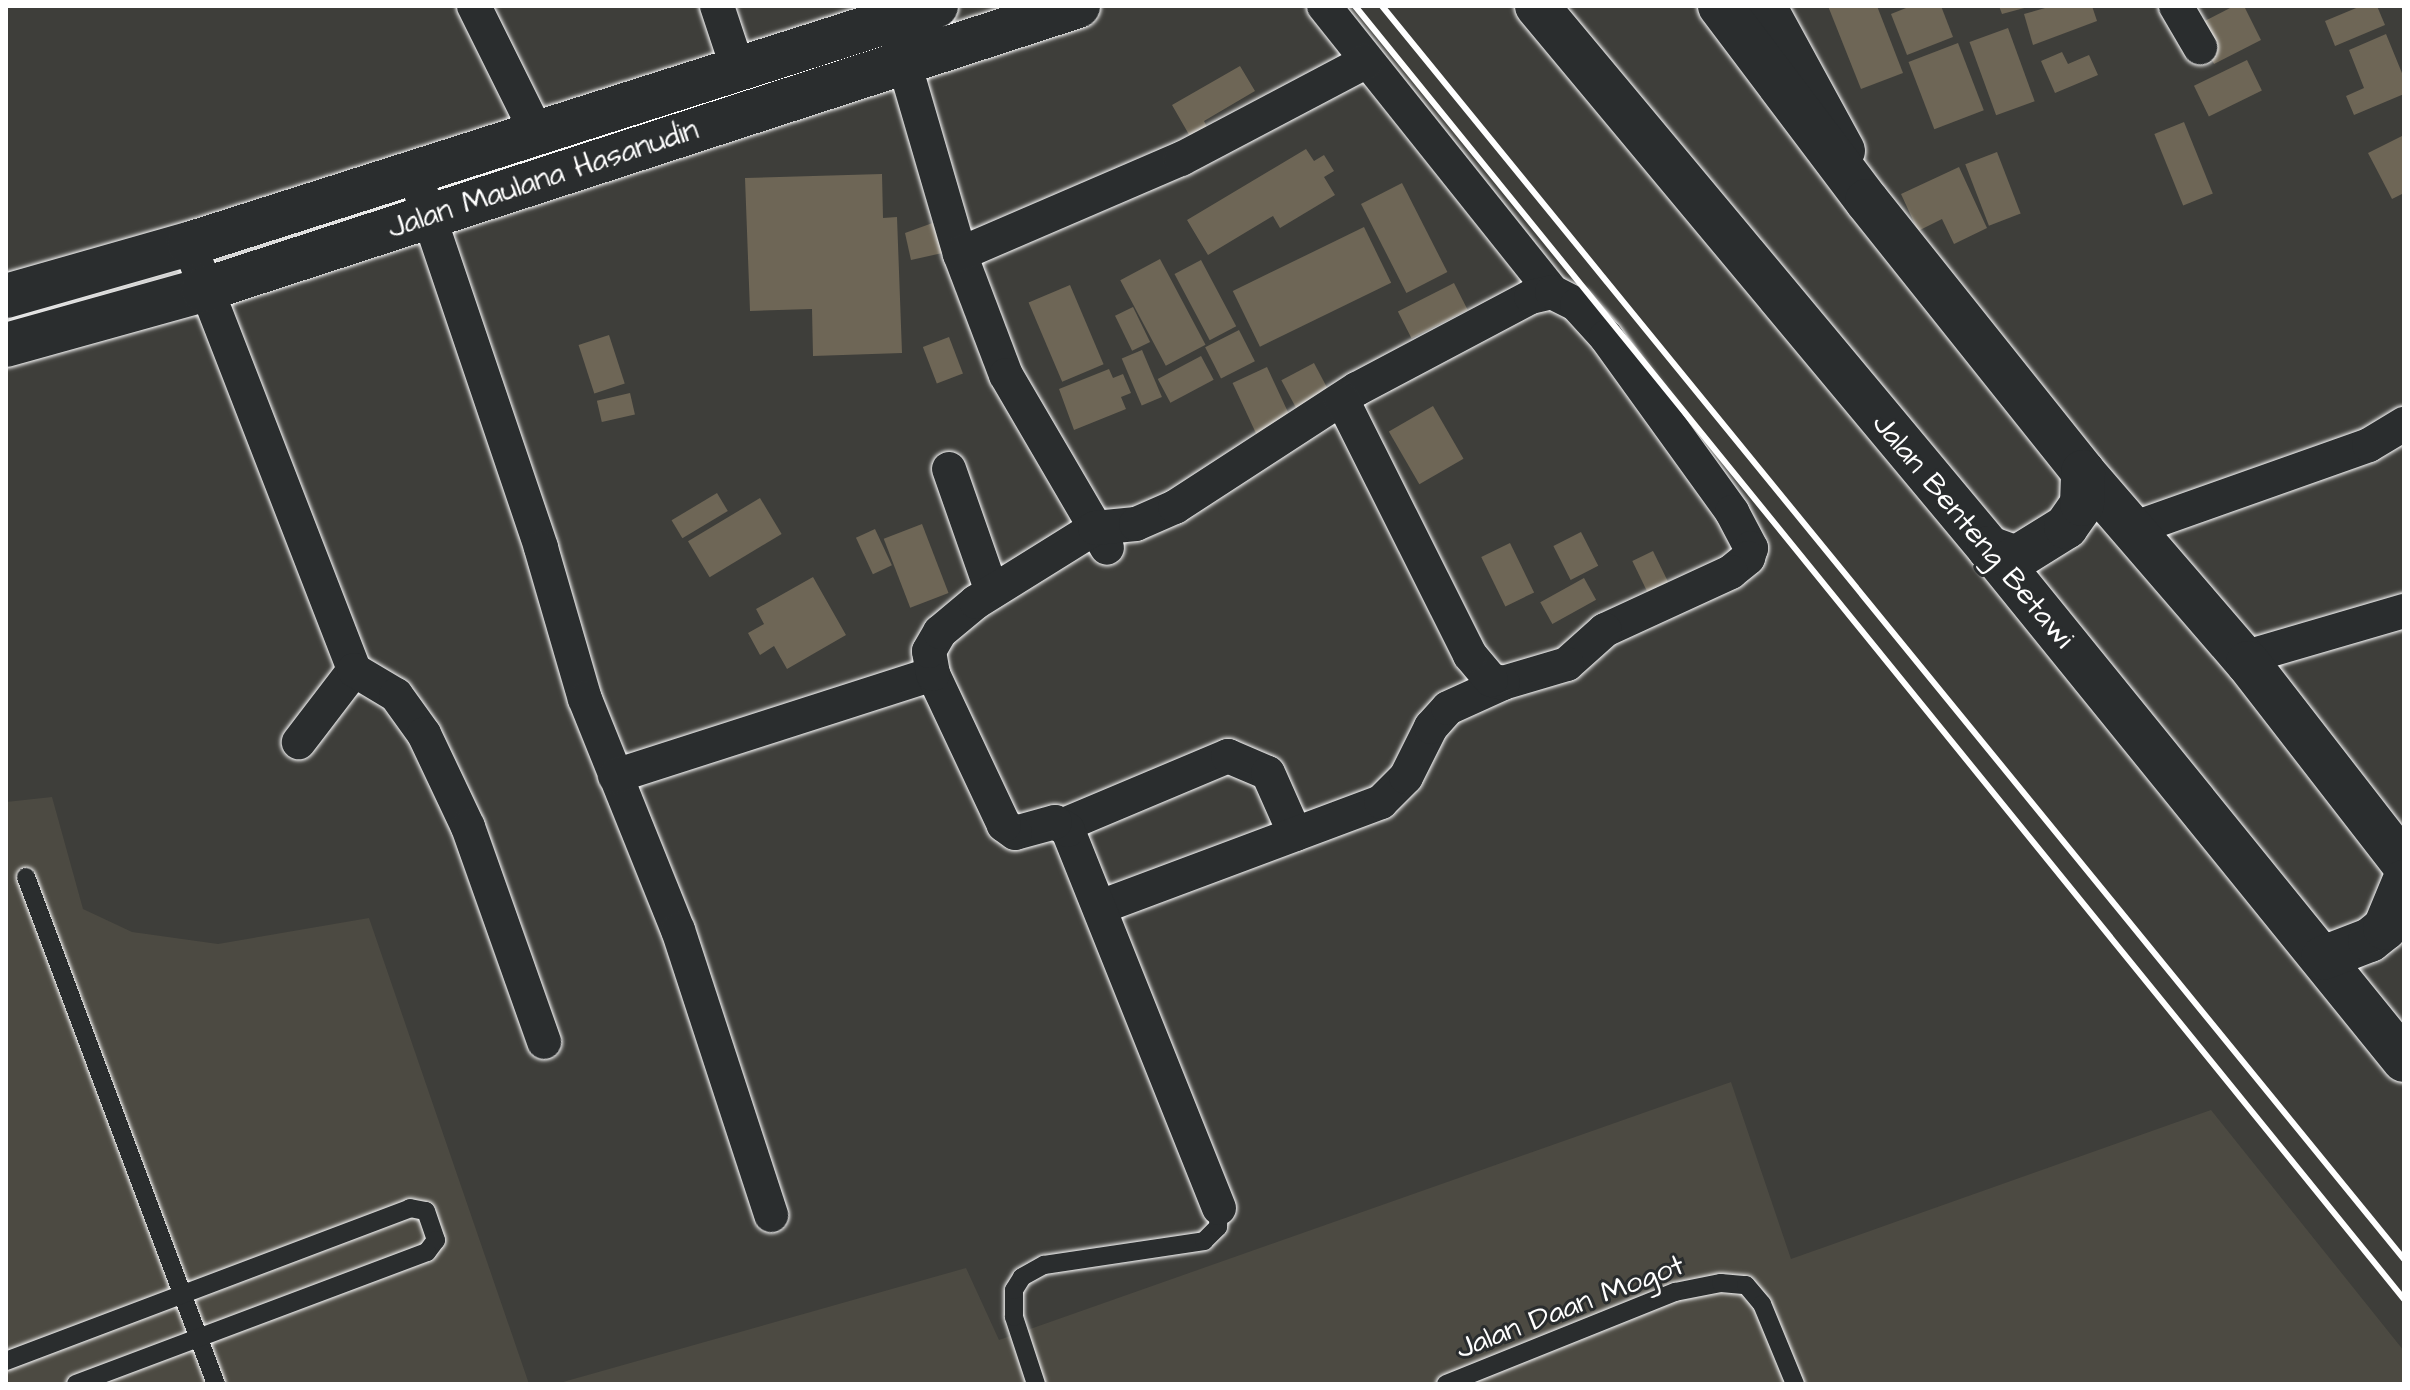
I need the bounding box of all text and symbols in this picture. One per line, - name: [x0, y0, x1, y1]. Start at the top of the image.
- street label: Jalan Maulana Hasanudin: [383, 112, 703, 246]
- street label: Jalan Benteng Betawi: [1864, 406, 2082, 656]
- street label: Jalan Daan Mogot: [1451, 1247, 1689, 1367]

